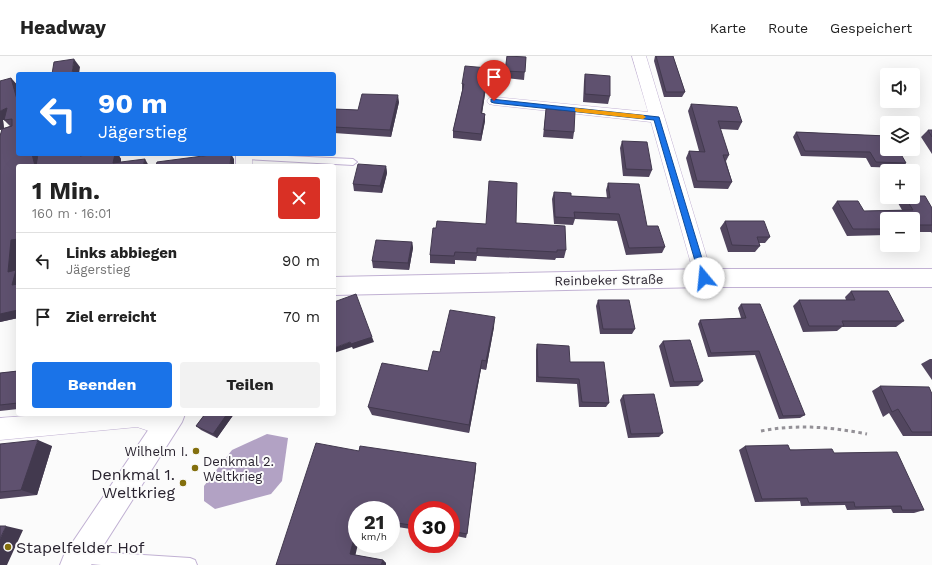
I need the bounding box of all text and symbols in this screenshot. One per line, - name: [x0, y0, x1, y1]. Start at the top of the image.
- text: Headway: [20, 16, 106, 39]
- text: Karte: [710, 20, 746, 36]
- text: Route: [768, 20, 808, 36]
- text: Gespeichert: [830, 20, 912, 36]
- pin: [477, 60, 511, 101]
- icon: arrive: [483, 66, 505, 88]
- map controls: [880, 68, 920, 252]
- button: sound: [880, 68, 920, 108]
- text: 90 m: [98, 87, 168, 120]
- icon: left: [32, 88, 84, 140]
- button: layers: [880, 116, 920, 156]
- text: Jägerstieg: [98, 121, 187, 142]
- button: +: [880, 164, 920, 204]
- text: 1 Min.: [32, 177, 100, 205]
- button: close: [278, 177, 320, 219]
- text: 160 m · 16:01: [32, 206, 111, 221]
- button: −: [880, 212, 920, 252]
- text: Links abbiegen: [66, 244, 177, 262]
- icon: left: [32, 250, 54, 272]
- text: 90 m: [282, 252, 320, 270]
- position arrow: [683, 257, 725, 299]
- text: Jägerstieg: [66, 262, 130, 277]
- street label: Reinbeker Straße: [554, 272, 664, 288]
- icon: arrive: [32, 306, 54, 328]
- text: Ziel erreicht: [66, 308, 156, 326]
- text: 70 m: [283, 308, 320, 326]
- button: Beenden: [32, 362, 172, 408]
- button: Teilen: [180, 362, 320, 408]
- place label: Wilhelm I.: [124, 444, 188, 459]
- marker: Wilhelm I.: [191, 446, 201, 456]
- place label: Denkmal 2. Weltkrieg: [203, 454, 274, 484]
- marker: Denkmal 2. Weltkrieg: [190, 463, 200, 473]
- place label: Denkmal 1. Weltkrieg: [91, 465, 175, 502]
- marker: Denkmal 1. Weltkrieg: [178, 478, 188, 488]
- speed limit sign: 30: [408, 501, 460, 553]
- text: 21: [364, 510, 384, 534]
- text: km/h: [361, 531, 387, 542]
- place label: Stapelfelder Hof: [16, 538, 145, 557]
- marker: Stapelfelder Hof: [3, 542, 13, 552]

